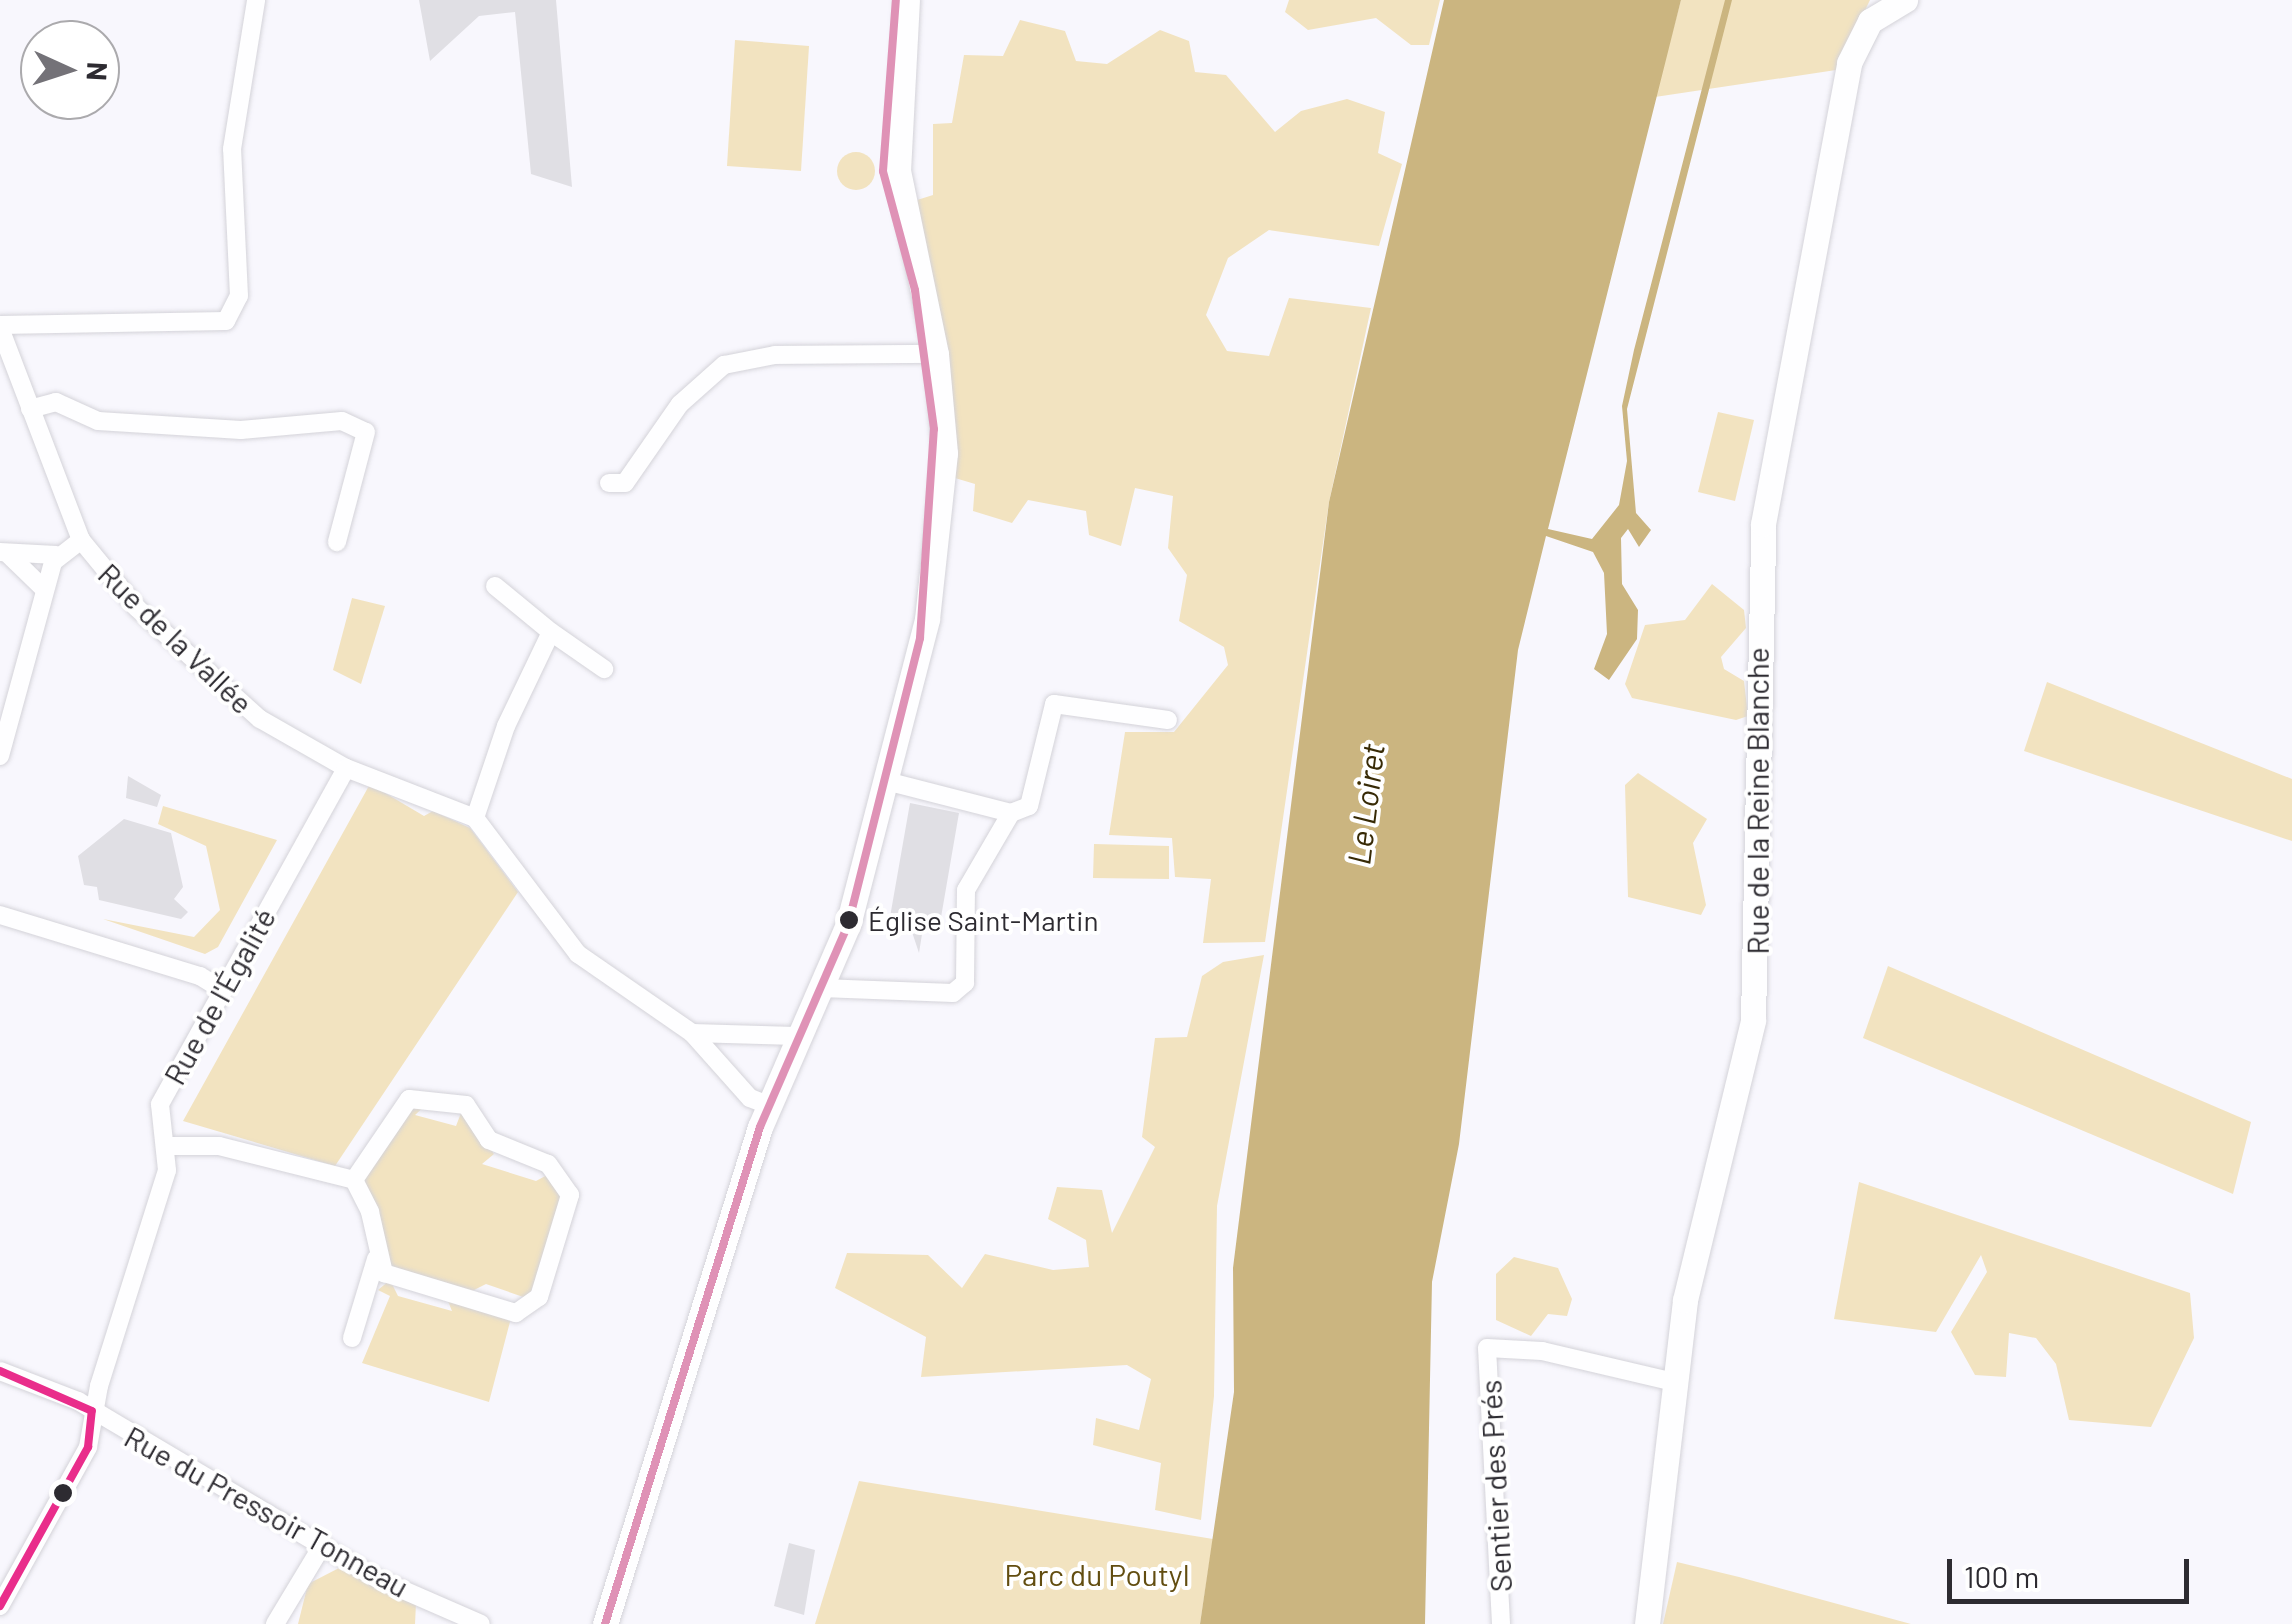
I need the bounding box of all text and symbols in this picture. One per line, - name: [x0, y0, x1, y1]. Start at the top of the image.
- north arrow: [20, 20, 120, 120]
- text: N: [80, 61, 115, 82]
- street label: Rue de la Vallée: [91, 555, 261, 721]
- street label: Rue de la Reine Blanche: [1739, 647, 1775, 955]
- water label: Le Loiret: [1339, 741, 1391, 867]
- street label: Rue de l'Égalité: [156, 901, 282, 1091]
- place label: Église Saint-Martin: [868, 903, 1098, 937]
- marker: Église Saint-Martin: [839, 910, 859, 930]
- street label: Sentier des Prés: [1471, 1379, 1519, 1593]
- street label: Rue du Pressoir Tonneau: [119, 1418, 415, 1604]
- unlabelled marker: [53, 1483, 73, 1503]
- scale bar: [1952, 1539, 2194, 1601]
- park label: Parc du Poutyl: [1004, 1556, 1190, 1592]
- text: 100 m: [1964, 1558, 2039, 1594]

